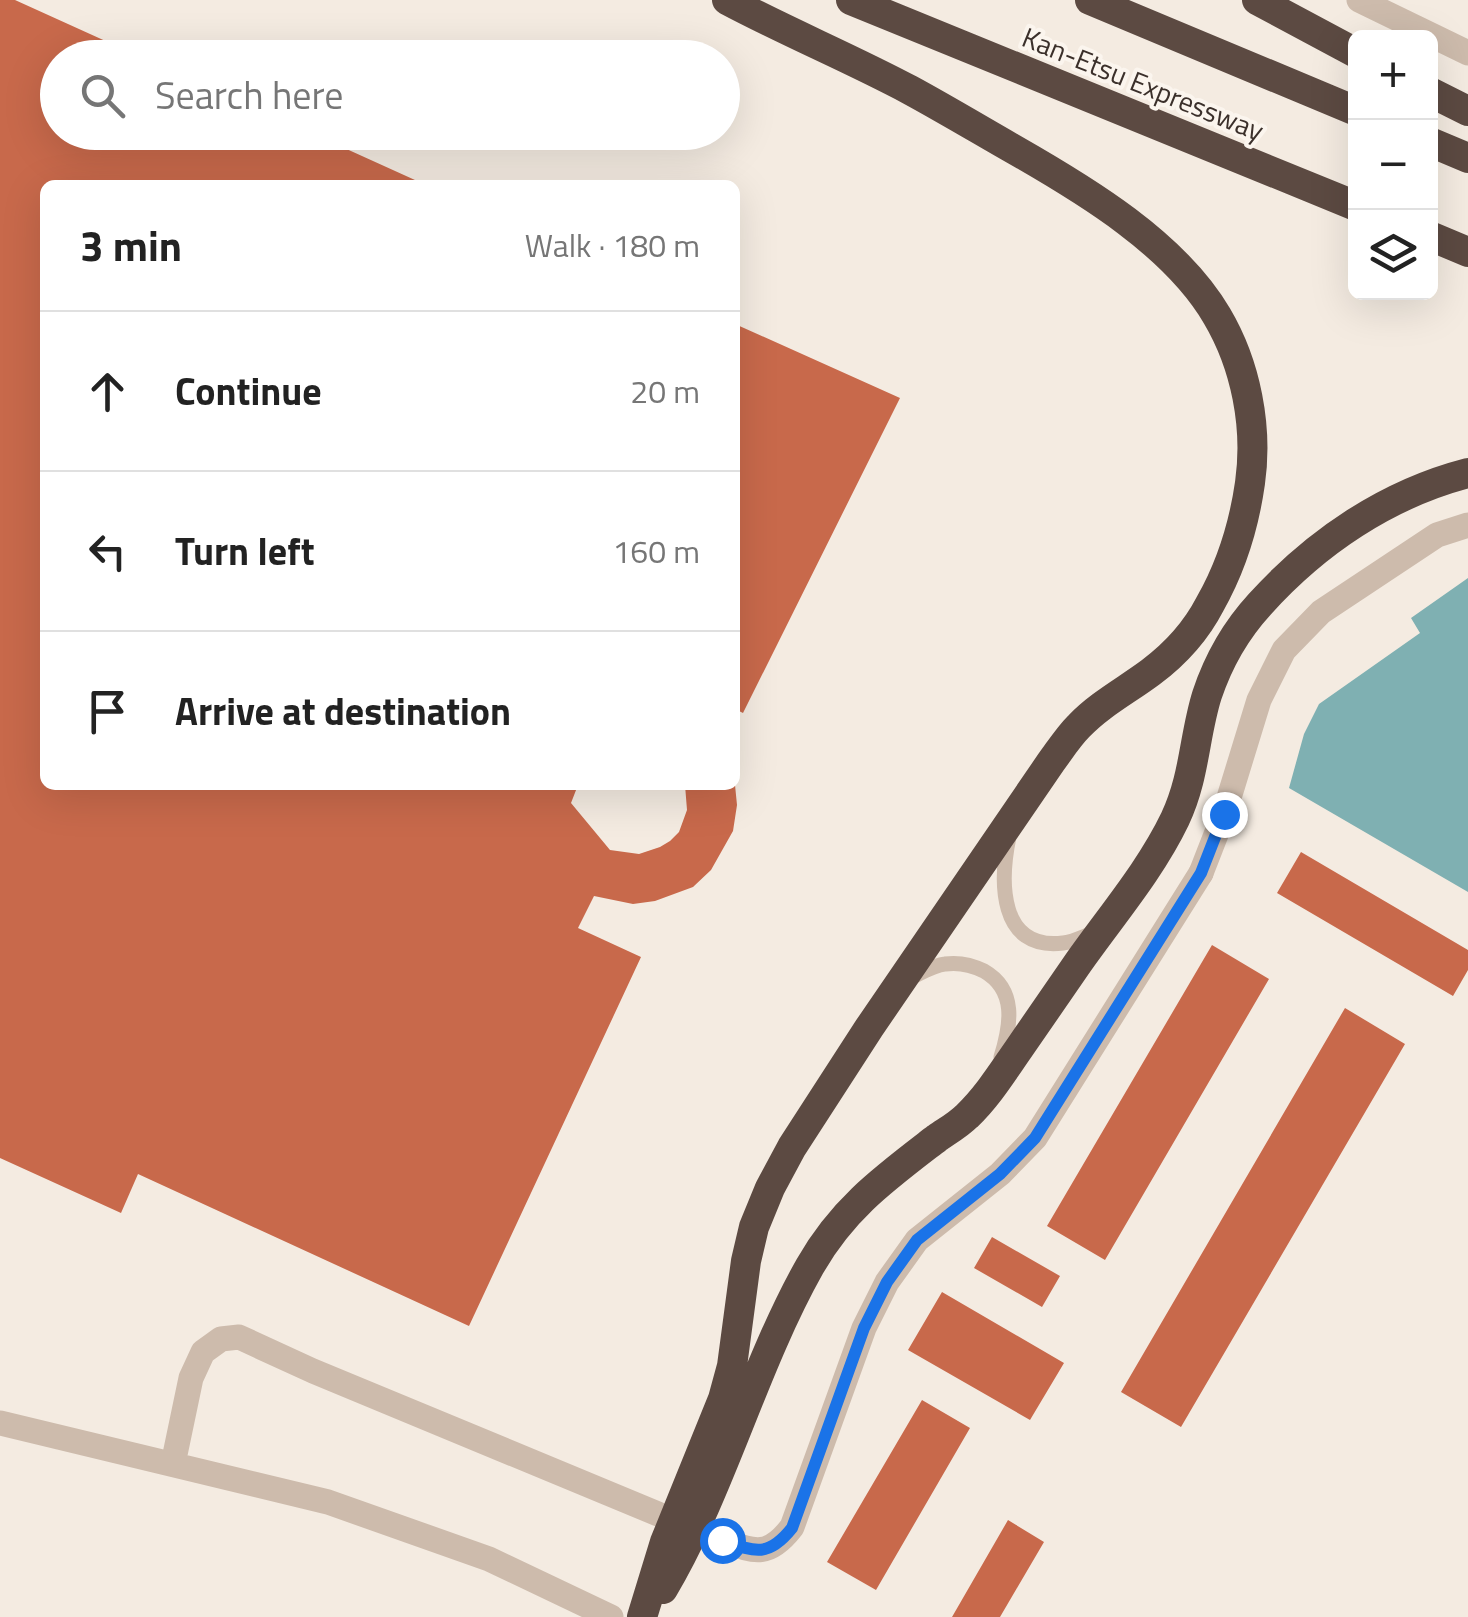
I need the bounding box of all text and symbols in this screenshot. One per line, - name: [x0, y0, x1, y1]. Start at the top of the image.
- street label: Kan-Etsu Expressway: [1016, 15, 1271, 152]
- map controls: [1348, 30, 1438, 300]
- button: +: [1348, 30, 1438, 120]
- search box: [40, 40, 740, 150]
- text: Search here: [155, 66, 343, 124]
- icon: search: [75, 68, 130, 123]
- button: −: [1348, 120, 1438, 210]
- button: layers: [1348, 210, 1438, 300]
- text: 3 min: [80, 213, 182, 277]
- text: Walk · 180 m: [525, 221, 700, 269]
- text: Continue: [175, 362, 322, 420]
- icon: ahead: [80, 364, 135, 419]
- text: 20 m: [630, 367, 700, 415]
- text: Turn left: [175, 522, 315, 580]
- icon: left: [80, 524, 135, 579]
- text: 160 m: [612, 527, 700, 575]
- text: Arrive at destination: [175, 682, 511, 740]
- icon: arrive: [80, 684, 135, 739]
- route end: [1202, 792, 1248, 838]
- route start: [700, 1518, 746, 1564]

